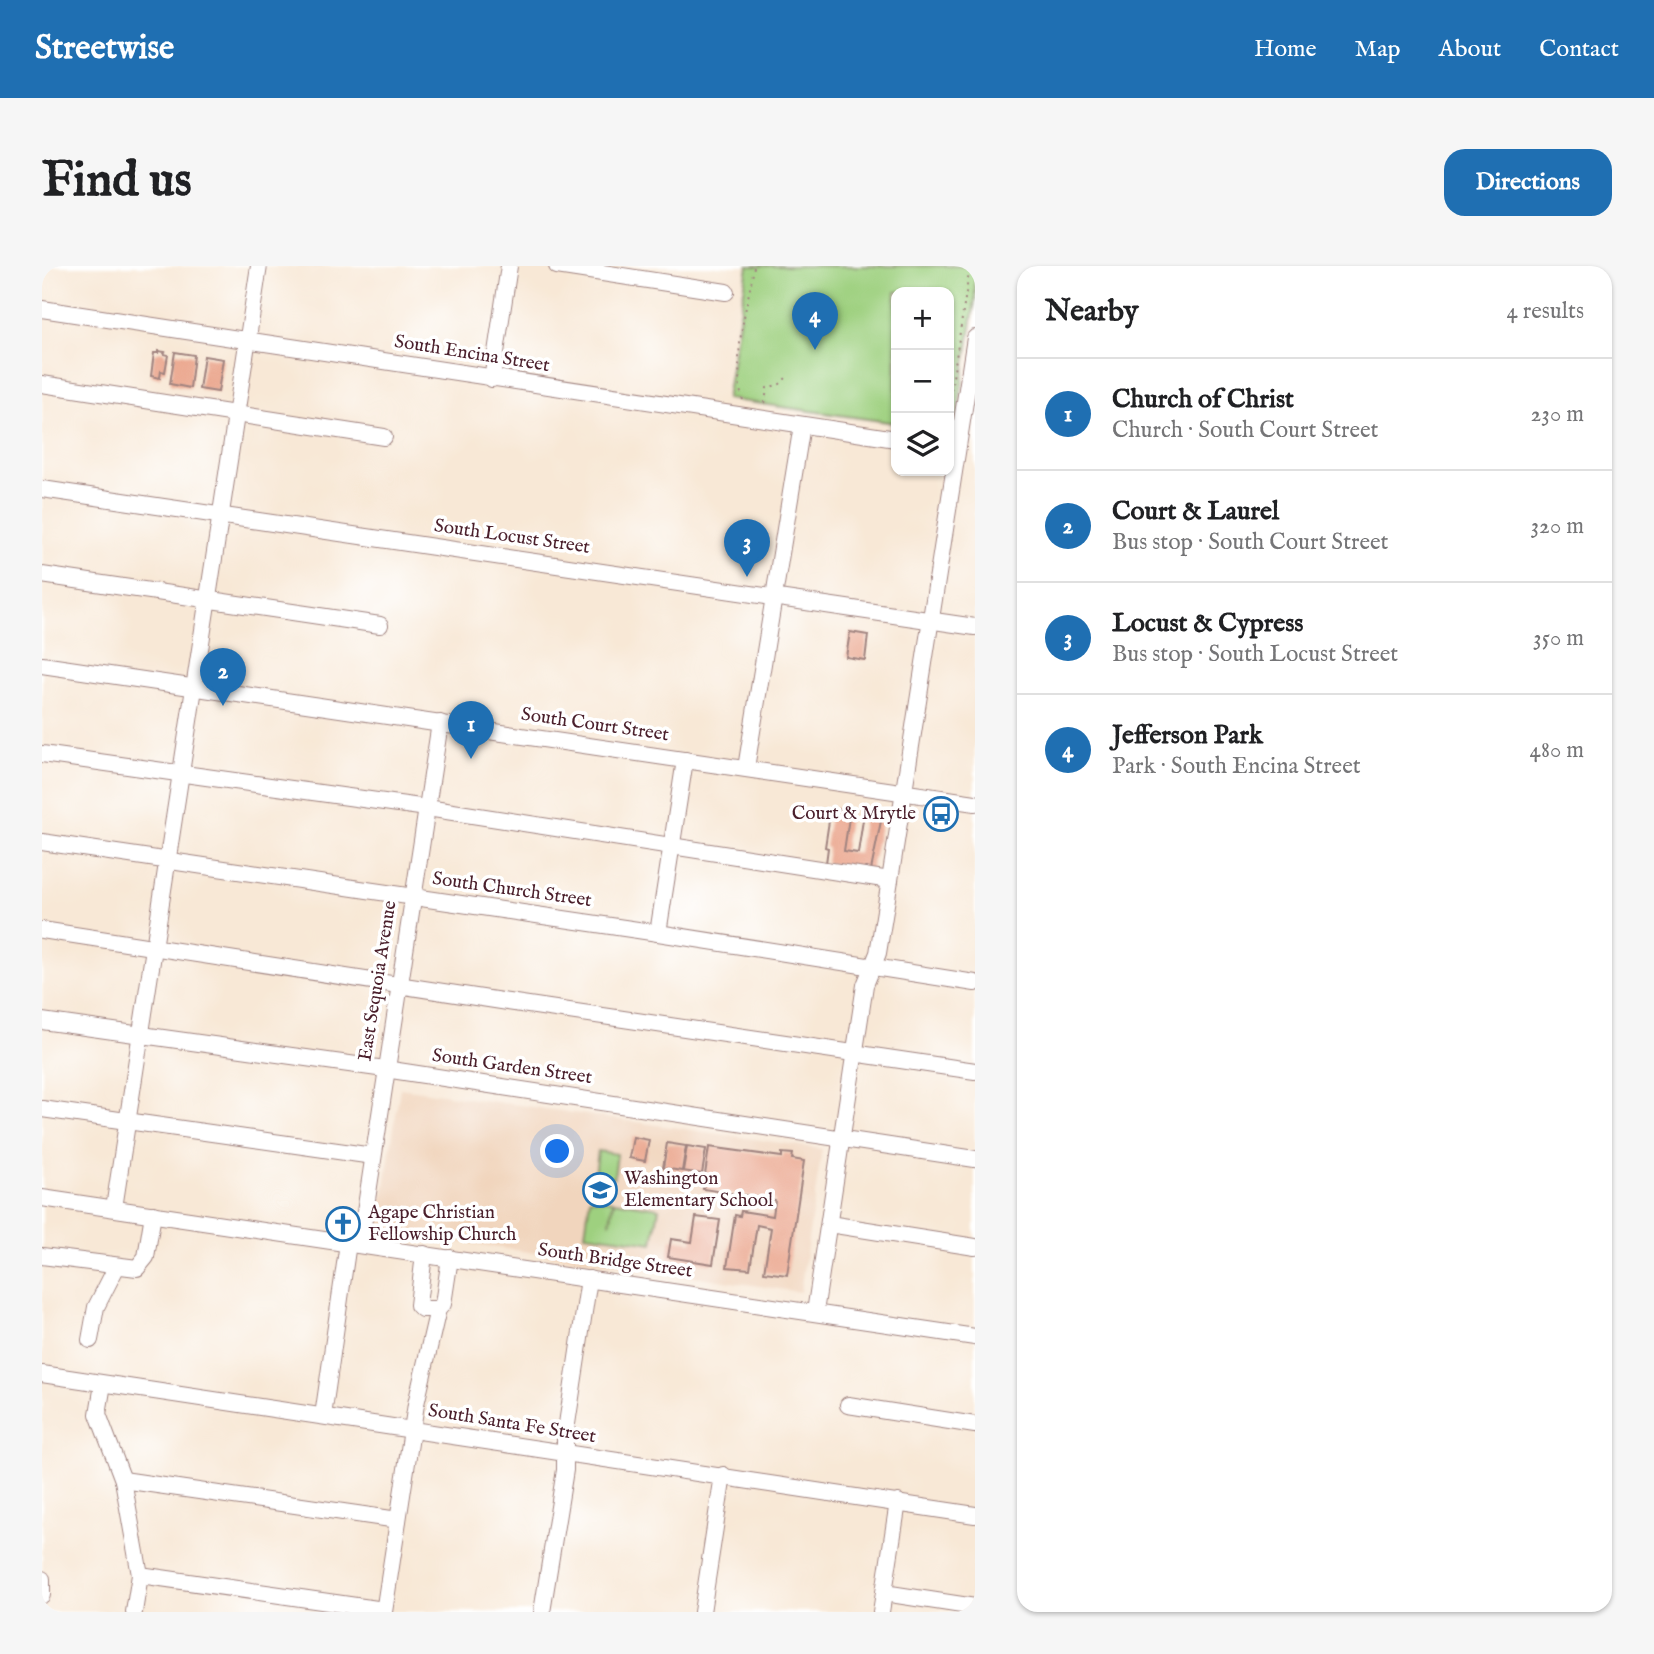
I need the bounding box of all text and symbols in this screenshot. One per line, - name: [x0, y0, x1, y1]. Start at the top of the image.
- text: Streetwise: [35, 28, 174, 70]
- text: Home: [1254, 34, 1317, 65]
- text: Map: [1355, 34, 1401, 65]
- text: About: [1439, 34, 1501, 65]
- text: Contact: [1539, 34, 1619, 65]
- button: Directions: [1444, 149, 1612, 216]
- text: Find us: [42, 151, 192, 213]
- map controls: [891, 287, 954, 476]
- button: +: [891, 287, 954, 350]
- pin: 4: [792, 292, 838, 350]
- text: Nearby: [1045, 293, 1138, 331]
- text: 4 results: [1506, 297, 1584, 326]
- street label: South Encina Street: [393, 330, 552, 378]
- button: −: [891, 350, 954, 413]
- text: Church of Christ: [1112, 383, 1294, 416]
- text: 1: [1064, 400, 1072, 429]
- text: 230 m: [1531, 400, 1584, 429]
- button: layers: [891, 413, 954, 476]
- text: Church · South Court Street: [1112, 416, 1379, 445]
- text: Court & Laurel: [1112, 495, 1279, 528]
- text: 2: [1063, 512, 1073, 541]
- text: 320 m: [1531, 512, 1584, 541]
- street label: South Locust Street: [433, 514, 592, 560]
- pin: 3: [724, 519, 770, 577]
- text: Bus stop · South Court Street: [1112, 528, 1389, 557]
- text: Locust & Cypress: [1112, 607, 1304, 640]
- text: 3: [1064, 624, 1072, 653]
- text: 350 m: [1533, 624, 1584, 653]
- text: Bus stop · South Locust Street: [1112, 640, 1398, 669]
- pin: 2: [200, 648, 246, 706]
- pin: 1: [448, 701, 494, 759]
- street label: South Court Street: [520, 703, 671, 747]
- text: Jefferson Park: [1112, 719, 1263, 752]
- text: 4: [1062, 736, 1074, 765]
- text: 480 m: [1530, 736, 1584, 765]
- text: Park · South Encina Street: [1112, 752, 1361, 781]
- bus stop icon: Court & Mrytle: [922, 795, 960, 833]
- place label: Court & Mrytle: [792, 802, 916, 826]
- street label: South Church Street: [431, 867, 594, 913]
- street label: East Sequoia Avenue: [353, 899, 403, 1063]
- street label: South Garden Street: [431, 1044, 594, 1090]
- your location: [540, 1134, 574, 1168]
- place label: Washington Elementary School: [624, 1167, 774, 1213]
- school or university icon: Washington Elementary School: [581, 1171, 619, 1209]
- place label: Agape Christian Fellowship Church: [367, 1201, 516, 1247]
- church icon: Agape Christian Fellowship Church: [324, 1205, 362, 1243]
- street label: South Bridge Street: [536, 1238, 694, 1284]
- street label: South Santa Fe Street: [426, 1399, 598, 1449]

